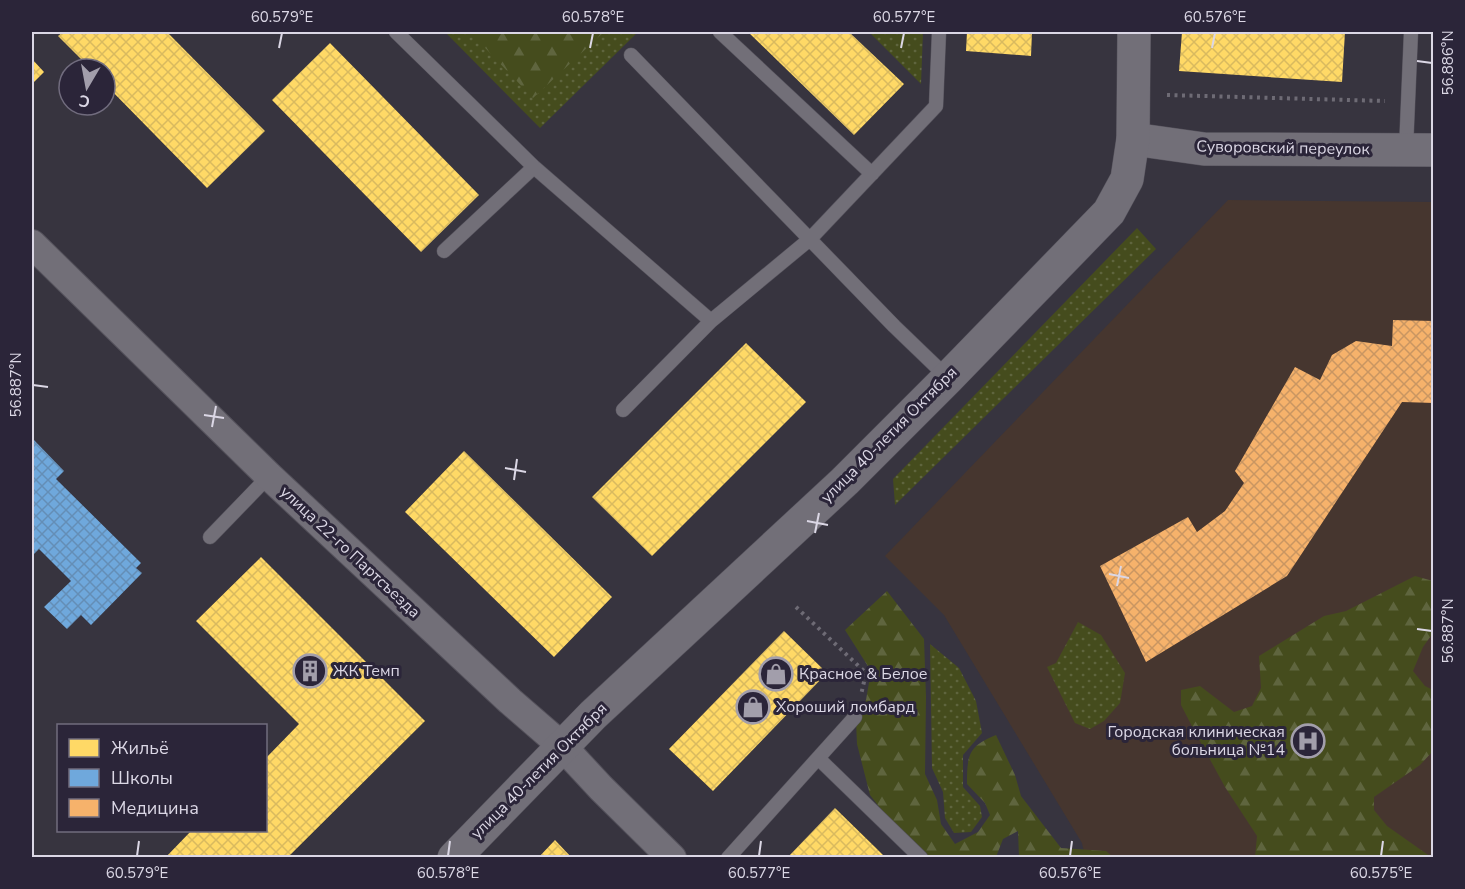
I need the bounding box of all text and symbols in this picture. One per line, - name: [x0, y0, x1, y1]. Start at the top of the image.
- text: 60.579°E: [251, 7, 313, 27]
- text: 60.578°E: [562, 7, 624, 27]
- text: 60.577°E: [873, 7, 935, 27]
- text: 60.576°E: [1184, 7, 1246, 27]
- text: 56.886°N: [1438, 30, 1458, 96]
- north arrow: [57, 57, 117, 117]
- text: С: [77, 89, 92, 113]
- street label: Суворовский переулок: [1196, 135, 1370, 161]
- text: 56.887°N: [6, 352, 26, 418]
- street label: улица 40-летия Октября: [816, 362, 962, 508]
- street label: улица 22-го Партсъезда: [275, 481, 425, 623]
- text: 56.887°N: [1438, 598, 1458, 664]
- building icon: ЖК Темп: [292, 653, 328, 689]
- shop icon: Красное & Белое: [758, 656, 794, 692]
- place label: ЖК Темп: [333, 660, 400, 682]
- place label: Красное & Белое: [799, 663, 928, 685]
- shop icon: Хороший ломбард: [735, 689, 771, 725]
- place label: Хороший ломбард: [776, 696, 915, 718]
- street label: улица 40-летия Октября: [466, 698, 612, 844]
- place label: Городская клиническая больница №14: [1107, 721, 1285, 761]
- hospital icon: Городская клиническая больница №14: [1290, 723, 1326, 759]
- legend: [57, 724, 267, 832]
- text: Жильё: [111, 736, 169, 760]
- text: Школы: [111, 766, 173, 790]
- text: Медицина: [111, 796, 199, 820]
- text: 60.579°E: [106, 863, 168, 883]
- text: 60.578°E: [417, 863, 479, 883]
- text: 60.577°E: [728, 863, 790, 883]
- text: 60.576°E: [1039, 863, 1101, 883]
- text: 60.575°E: [1350, 863, 1412, 883]

